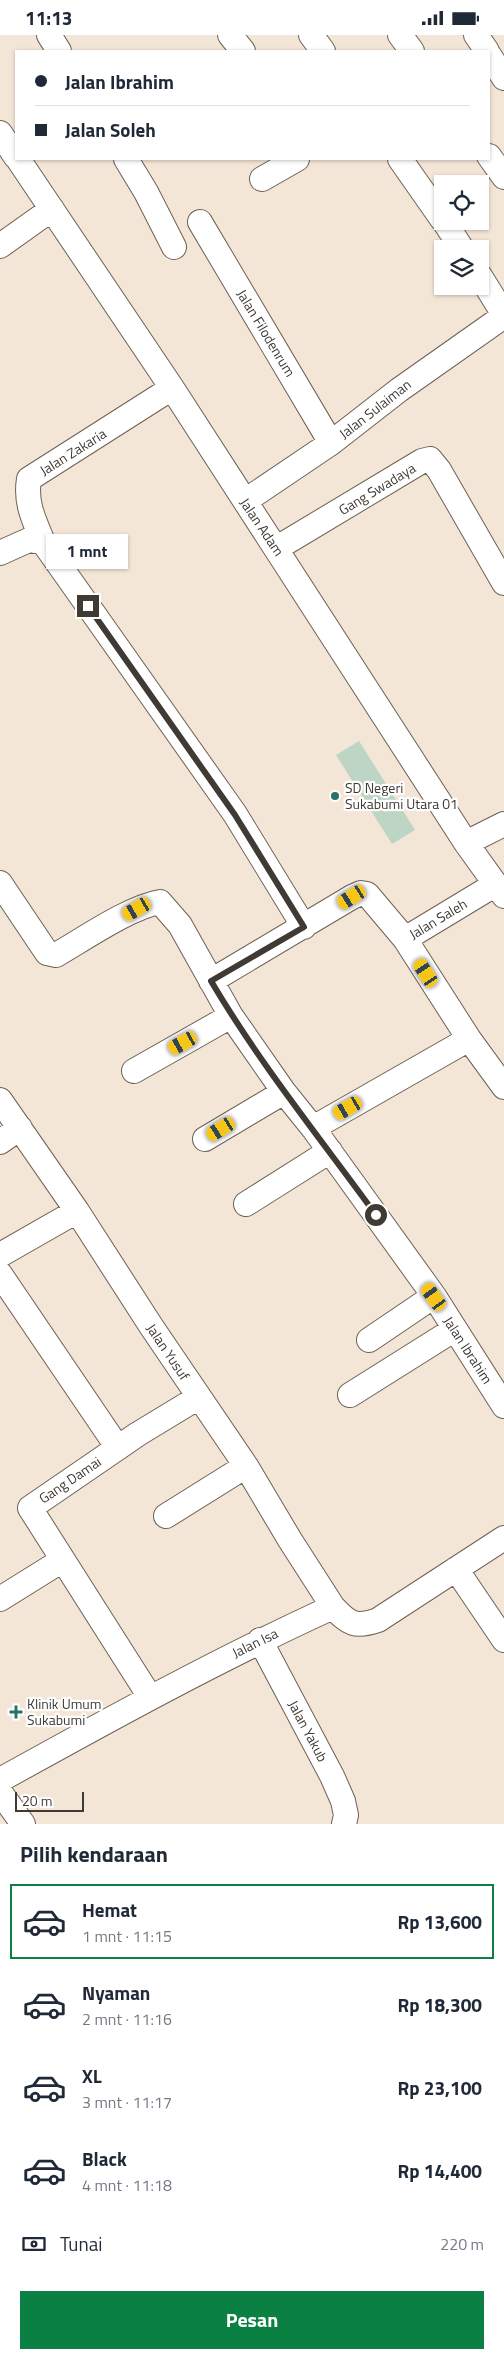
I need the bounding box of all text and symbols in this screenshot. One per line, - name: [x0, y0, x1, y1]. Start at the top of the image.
- text: 11:13: [25, 3, 72, 32]
- text: Jalan Ibrahim: [65, 67, 174, 96]
- text: Jalan Soleh: [65, 115, 156, 144]
- map controls: [434, 175, 489, 295]
- button: locate: [434, 175, 489, 230]
- button: layers: [434, 240, 489, 295]
- street label: Jalan Filodenrum: [232, 285, 301, 381]
- street label: Jalan Sulaiman: [334, 374, 415, 444]
- street label: Jalan Zakaria: [35, 423, 110, 480]
- street label: Gang Swadaya: [334, 457, 419, 520]
- street label: Jalan Adam: [235, 493, 290, 560]
- callout: 1 mnt: [47, 533, 129, 569]
- text: 1 mnt: [67, 539, 107, 563]
- route end: [77, 595, 99, 617]
- place label: SD Negeri Sukabumi Utara 01: [345, 777, 458, 814]
- marker: SD Negeri Sukabumi Utara 01: [329, 790, 341, 802]
- car: [335, 883, 368, 911]
- street label: Jalan Saleh: [405, 893, 471, 944]
- car: [120, 895, 153, 923]
- car: [411, 956, 440, 990]
- car: [166, 1029, 199, 1057]
- car: [331, 1094, 364, 1122]
- car: [204, 1115, 237, 1143]
- route start: [365, 1204, 387, 1226]
- car: [419, 1280, 448, 1314]
- street label: Jalan Ibrahim: [439, 1312, 498, 1388]
- street label: Jalan Yusuf: [142, 1319, 195, 1385]
- street label: Gang Damai: [34, 1451, 105, 1508]
- street label: Jalan Isa: [228, 1622, 281, 1663]
- place label: Klinik Umum Sukabumi: [27, 1693, 102, 1730]
- street label: Jalan Yakub: [283, 1696, 333, 1765]
- marker: Klinik Umum Sukabumi: [9, 1705, 23, 1719]
- scale bar: [15, 1789, 84, 1812]
- text: 20 m: [22, 1790, 52, 1811]
- text: Pilih kendaraan: [20, 1837, 168, 1871]
- text: Hemat: [82, 1895, 137, 1924]
- icon: car: [22, 1899, 67, 1944]
- text: Rp 13,600: [398, 1907, 482, 1936]
- text: 1 mnt · 11:15: [82, 1924, 172, 1948]
- text: Nyaman: [82, 1978, 150, 2007]
- icon: car: [22, 1982, 67, 2027]
- text: Rp 18,300: [398, 1990, 482, 2019]
- text: 2 mnt · 11:16: [82, 2007, 172, 2031]
- text: XL: [82, 2061, 102, 2090]
- icon: car: [22, 2065, 67, 2110]
- text: Rp 23,100: [398, 2073, 482, 2102]
- text: 3 mnt · 11:17: [82, 2090, 172, 2114]
- text: Black: [82, 2144, 127, 2173]
- icon: car: [22, 2148, 67, 2193]
- text: Rp 14,400: [398, 2156, 482, 2185]
- text: 4 mnt · 11:18: [82, 2173, 172, 2197]
- text: Tunai: [60, 2229, 102, 2258]
- icon: cash: [20, 2230, 48, 2258]
- text: 220 m: [440, 2232, 484, 2256]
- button: Pesan: [20, 2291, 484, 2349]

